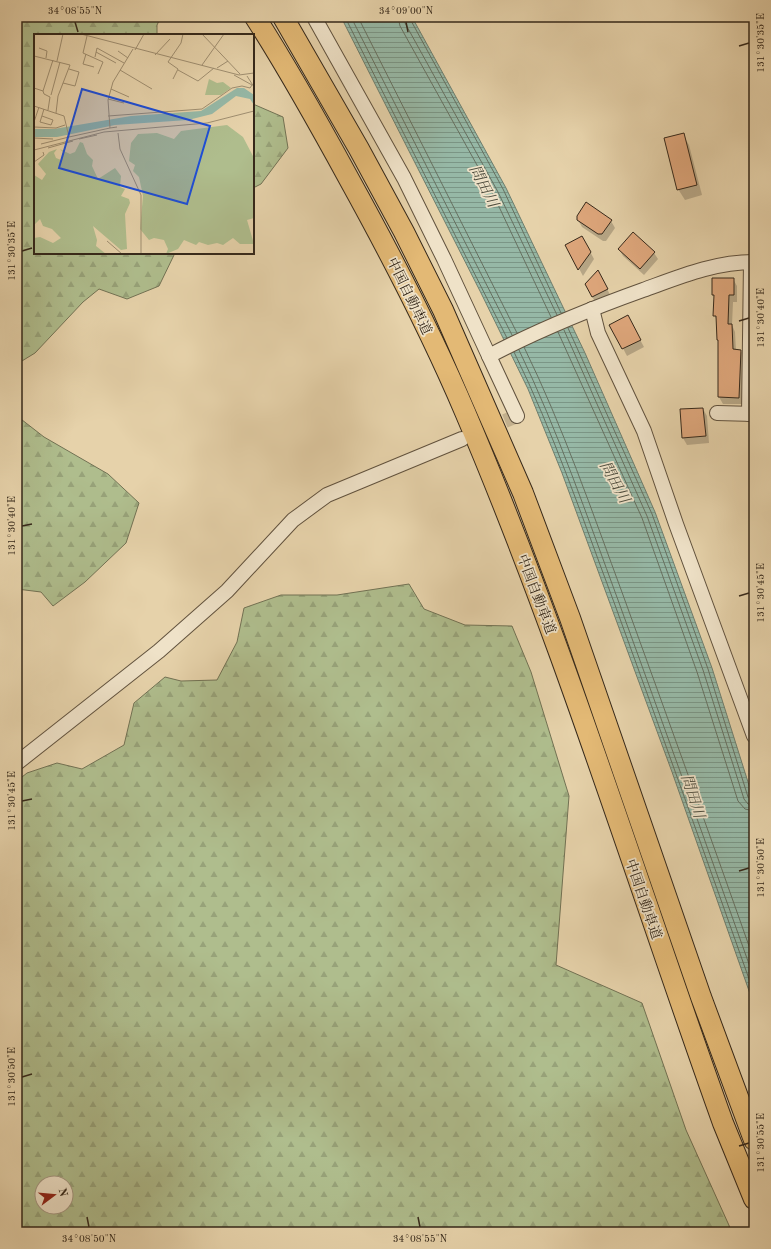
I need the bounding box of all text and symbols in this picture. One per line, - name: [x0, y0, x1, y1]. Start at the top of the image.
- text: 34°08'55"N: [48, 6, 103, 16]
- text: 34°09'00"N: [379, 6, 434, 16]
- text: 131°30'35"E: [756, 13, 766, 73]
- inset map: [34, 34, 254, 254]
- water label: 問田川: [466, 162, 502, 212]
- text: 131°30'35"E: [7, 221, 17, 281]
- street label: 中国自動車道: [384, 255, 435, 337]
- text: 131°30'40"E: [756, 288, 766, 348]
- water label: 問田川: [596, 458, 634, 508]
- text: 131°30'40"E: [7, 496, 17, 556]
- street label: 中国自動車道: [514, 552, 559, 636]
- text: 131°30'45"E: [756, 563, 766, 623]
- text: 131°30'45"E: [7, 771, 17, 831]
- water label: 問田川: [677, 772, 708, 822]
- text: 131°30'50"E: [756, 838, 766, 898]
- street label: 中国自動車道: [623, 857, 664, 941]
- text: 131°30'50"E: [7, 1047, 17, 1107]
- text: 131°30'55"E: [756, 1113, 766, 1173]
- north arrow: [34, 1175, 74, 1215]
- text: N: [56, 1187, 69, 1199]
- text: 34°08'50"N: [62, 1234, 117, 1244]
- text: 34°08'55"N: [393, 1234, 448, 1244]

